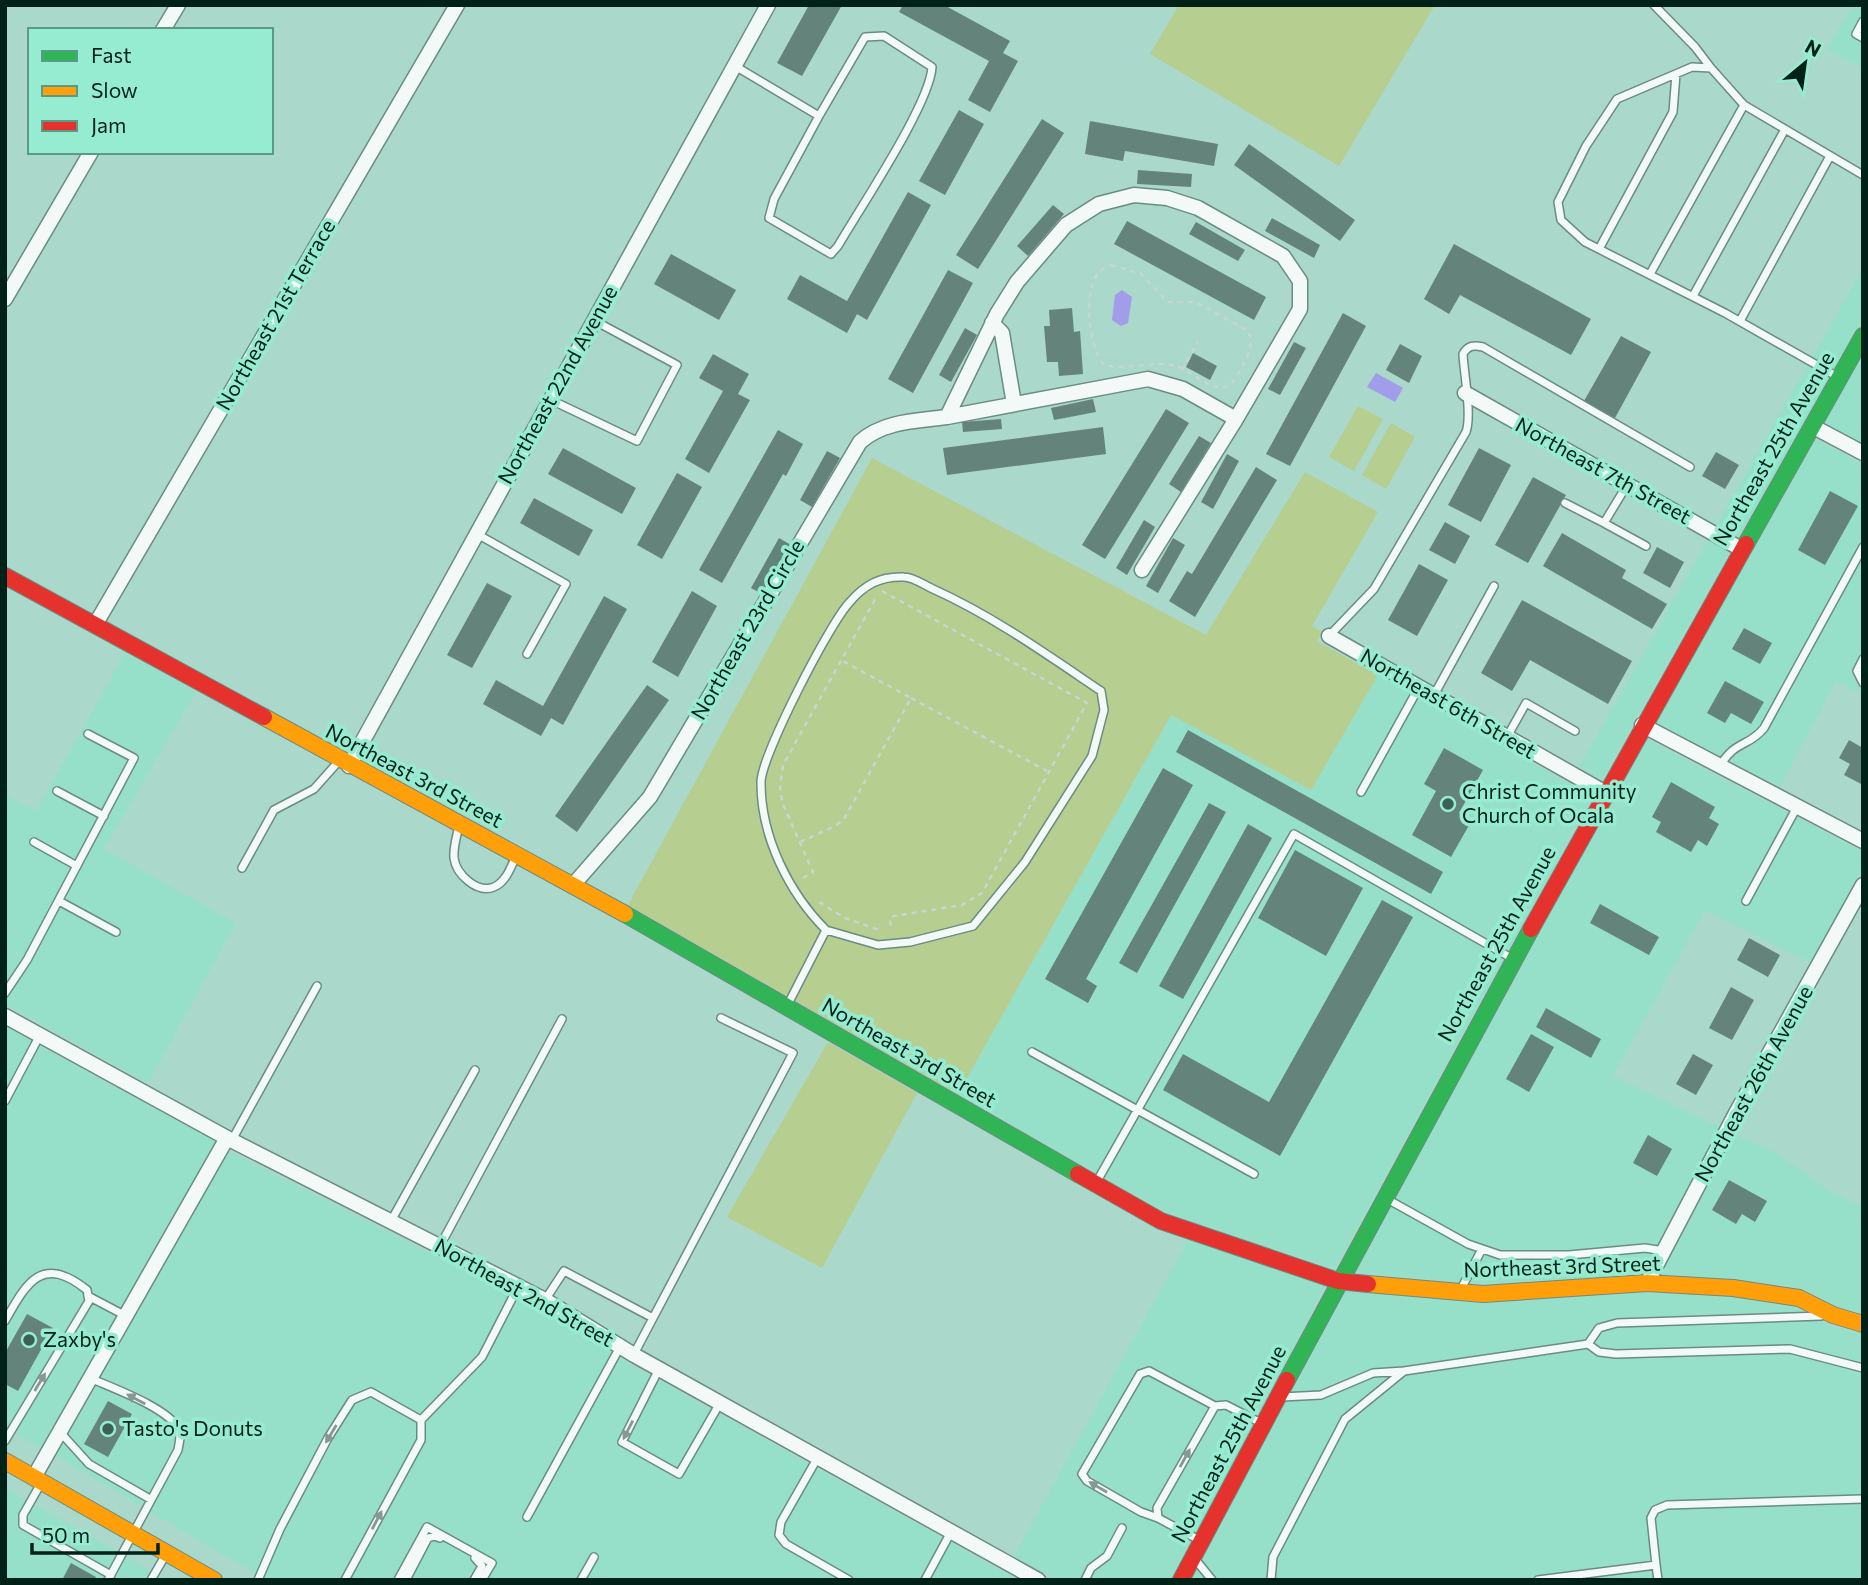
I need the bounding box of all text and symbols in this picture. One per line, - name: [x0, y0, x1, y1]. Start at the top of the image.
- legend: [28, 28, 273, 154]
- north arrow: [1770, 28, 1840, 98]
- text: N: [1802, 34, 1825, 61]
- text: Fast: [91, 42, 132, 67]
- text: Slow: [91, 77, 138, 102]
- text: Jam: [91, 112, 126, 137]
- street label: Northeast 21st Terrace: [210, 214, 340, 414]
- street label: Northeast 22nd Avenue: [492, 281, 622, 488]
- street label: Northeast 25th Avenue: [1707, 347, 1839, 550]
- street label: Northeast 7th Street: [1512, 411, 1696, 528]
- street label: Northeast 23rd Circle: [685, 535, 809, 724]
- street label: Northeast 6th Street: [1357, 642, 1541, 763]
- street label: Northeast 3rd Street: [322, 717, 508, 832]
- place label: Christ Community Church of Ocala: [1462, 778, 1637, 827]
- marker: Christ Community Church of Ocala: [1440, 796, 1456, 812]
- street label: Northeast 25th Avenue: [1431, 841, 1560, 1046]
- street label: Northeast 26th Avenue: [1688, 981, 1817, 1186]
- street label: Northeast 3rd Street: [818, 992, 1001, 1112]
- street label: Northeast 2nd Street: [431, 1232, 619, 1351]
- street label: Northeast 3rd Street: [1463, 1250, 1661, 1281]
- place label: Zaxby's: [43, 1326, 116, 1351]
- marker: Zaxby's: [21, 1332, 37, 1348]
- street label: Northeast 25th Avenue: [1165, 1340, 1290, 1546]
- one-way arrow: [34, 1373, 46, 1392]
- one-way arrow: [126, 1394, 146, 1405]
- place label: Tasto's Donuts: [122, 1415, 263, 1440]
- one-way arrow: [622, 1420, 634, 1440]
- marker: Tasto's Donuts: [100, 1421, 116, 1437]
- one-way arrow: [325, 1424, 337, 1443]
- one-way arrow: [1179, 1448, 1191, 1467]
- one-way arrow: [1088, 1481, 1107, 1493]
- one-way arrow: [372, 1510, 383, 1530]
- scale bar: [32, 1512, 158, 1556]
- text: 50 m: [42, 1522, 90, 1547]

